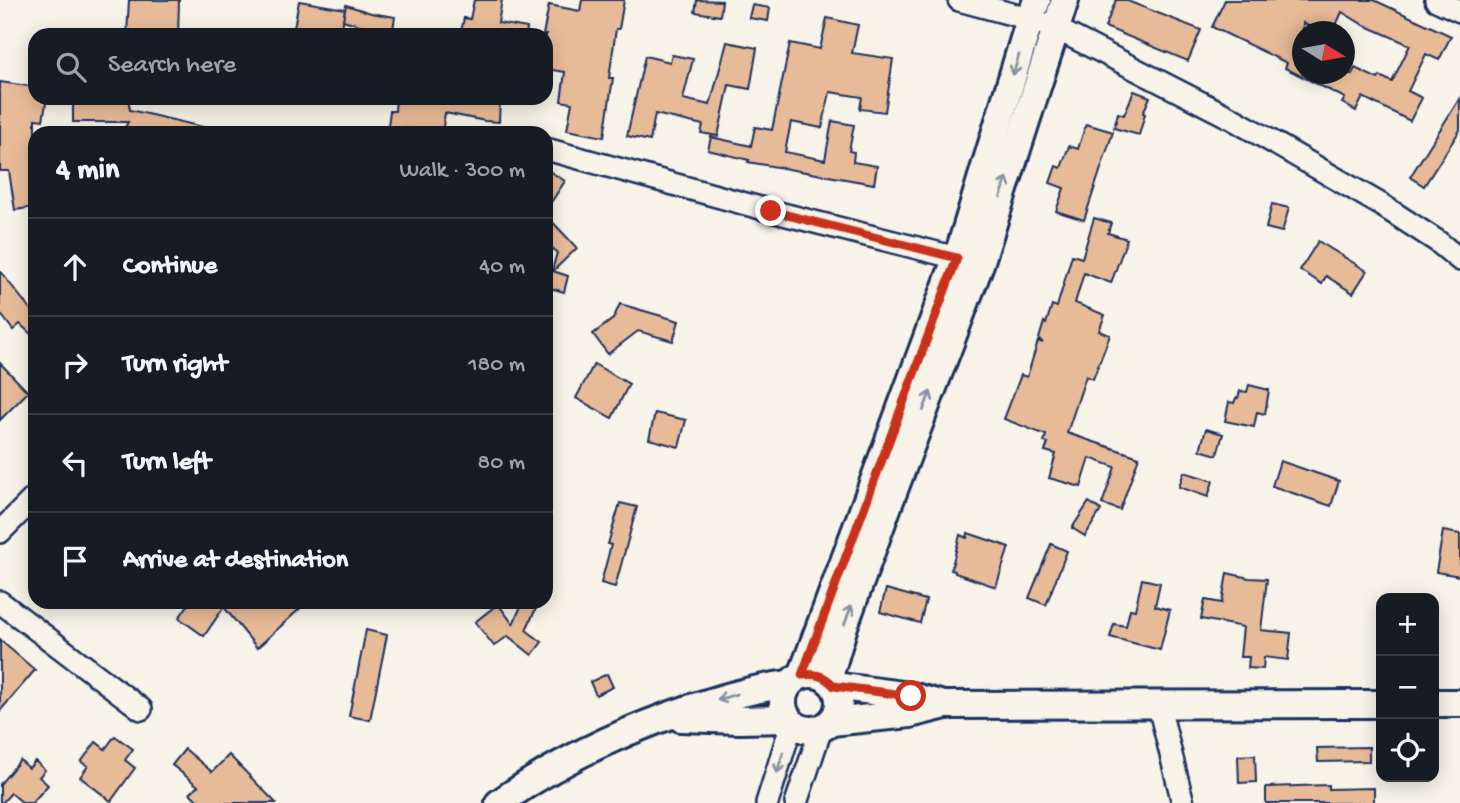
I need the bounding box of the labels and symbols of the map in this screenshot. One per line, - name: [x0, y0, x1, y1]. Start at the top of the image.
- north arrow: [1292, 21, 1355, 84]
- one-way arrow: [1009, 54, 1022, 76]
- one-way arrow: [999, 177, 1011, 199]
- route end: [755, 195, 786, 226]
- one-way arrow: [922, 391, 935, 413]
- one-way arrow: [843, 604, 856, 626]
- route start: [895, 680, 926, 711]
- one-way arrow: [716, 691, 738, 704]
- one-way arrow: [773, 752, 786, 774]

